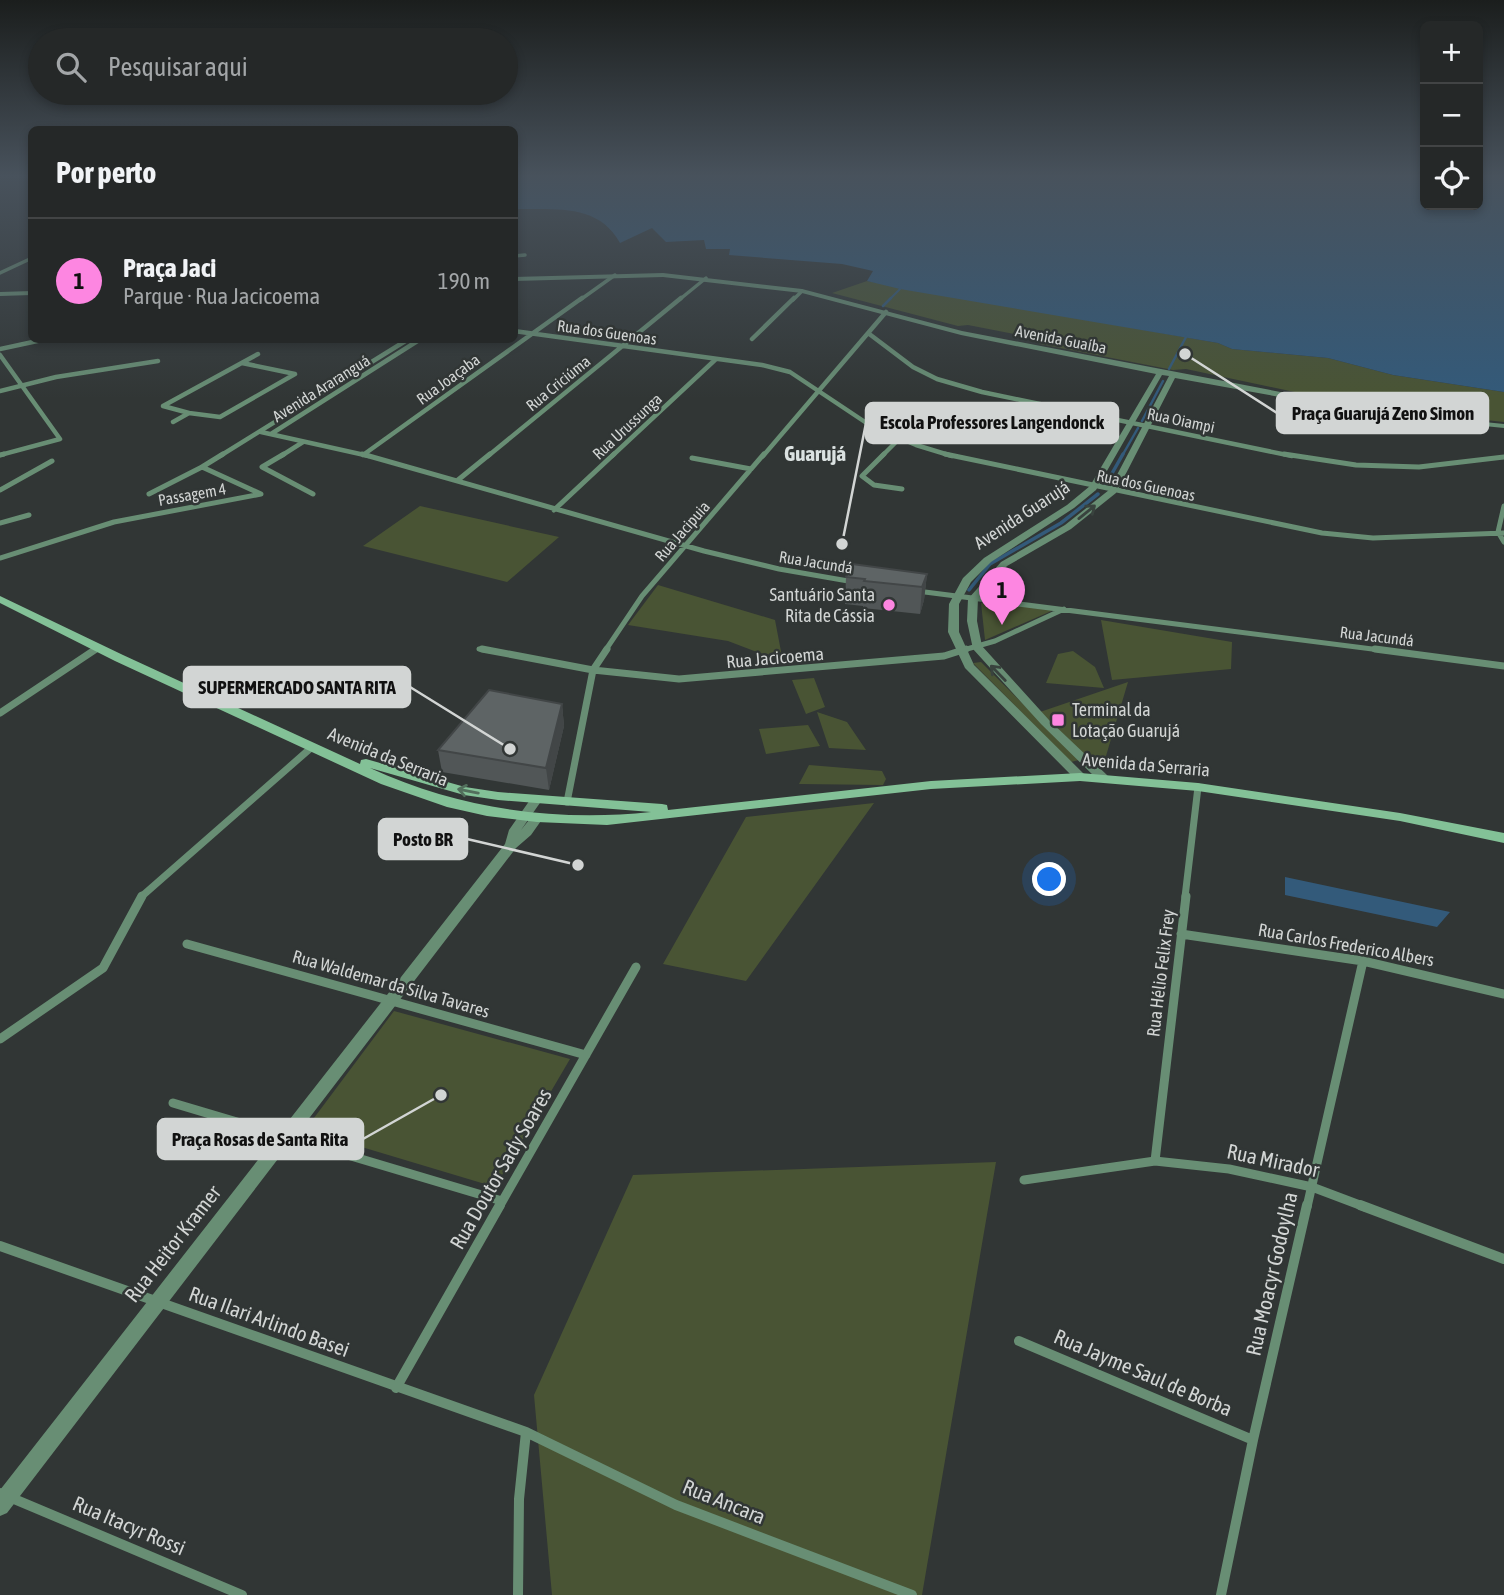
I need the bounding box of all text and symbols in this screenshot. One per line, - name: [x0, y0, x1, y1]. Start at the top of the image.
- map controls: [1420, 21, 1483, 210]
- button: +: [1420, 21, 1483, 84]
- search box: [28, 28, 518, 105]
- icon: search: [52, 48, 90, 86]
- text: Pesquisar aqui: [108, 52, 248, 82]
- button: −: [1420, 84, 1483, 147]
- button: locate: [1420, 147, 1483, 210]
- text: Por perto: [56, 155, 156, 189]
- text: Praça Jaci: [123, 253, 216, 283]
- text: 1: [74, 268, 84, 294]
- text: 190 m: [438, 268, 490, 294]
- text: Parque · Rua Jacicoema: [123, 283, 320, 309]
- street label: Rua dos Guenoas: [556, 316, 658, 348]
- street label: Avenida Guaíba: [1014, 321, 1108, 357]
- street label: Rua Joaçaba: [413, 350, 484, 409]
- street label: Avenida Araranguá: [269, 351, 374, 426]
- street label: Rua Criciúma: [522, 352, 594, 414]
- street label: Rua Urussunga: [589, 389, 666, 463]
- callout: Praça Guarujá Zeno Simon: [1277, 393, 1488, 433]
- text: Praça Guarujá Zeno Simon: [1292, 402, 1474, 424]
- callout: Escola Professores Langendonck: [866, 403, 1118, 443]
- street label: Rua Oiampi: [1145, 404, 1216, 437]
- text: Escola Professores Langendonck: [880, 411, 1105, 433]
- district label: Guarujá: [784, 441, 846, 465]
- street label: Rua dos Guenoas: [1095, 466, 1197, 504]
- street label: Avenida Guarujá: [970, 476, 1073, 553]
- street label: Passagem 4: [157, 479, 228, 510]
- street label: Rua Jacipuia: [651, 497, 714, 565]
- one-way arrow: [1078, 504, 1096, 519]
- street label: Rua Jacundá: [778, 547, 854, 577]
- pin: 1: [979, 567, 1025, 625]
- place label: Santuário Santa Rita de Cássia: [770, 584, 875, 626]
- marker: Santuário Santa Rita de Cássia: [881, 597, 897, 613]
- street label: Rua Jacundá: [1339, 623, 1415, 649]
- street label: Rua Jacicoema: [725, 643, 825, 672]
- one-way arrow: [990, 665, 1007, 682]
- callout: SUPERMERCADO SANTA RITA: [184, 667, 410, 707]
- text: SUPERMERCADO SANTA RITA: [198, 676, 397, 698]
- place label: Terminal da Lotação Guarujá: [1072, 699, 1180, 741]
- marker: Terminal da Lotação Guarujá: [1050, 712, 1066, 728]
- street label: Avenida da Serraria: [325, 723, 451, 790]
- street label: Avenida da Serraria: [1081, 748, 1211, 781]
- one-way arrow: [458, 784, 480, 798]
- callout: Posto BR: [379, 819, 467, 859]
- text: Posto BR: [393, 828, 454, 850]
- your location: [1032, 862, 1066, 896]
- street label: Rua Hélio Felix Frey: [1142, 908, 1179, 1038]
- street label: Rua Carlos Frederico Albers: [1257, 919, 1436, 970]
- street label: Rua Waldemar da Silva Tavares: [290, 945, 492, 1022]
- street label: Rua Doutor Sady Soares: [444, 1084, 556, 1253]
- callout: Praça Rosas de Santa Rita: [158, 1119, 363, 1159]
- text: Praça Rosas de Santa Rita: [172, 1128, 348, 1150]
- street label: Rua Mirador: [1225, 1139, 1322, 1182]
- street label: Rua Heitor Kramer: [119, 1180, 226, 1306]
- street label: Rua Moacyr Godoylha: [1241, 1190, 1302, 1358]
- street label: Rua Ilari Arlindo Basei: [186, 1281, 353, 1361]
- street label: Rua Jayme Saul de Borba: [1051, 1324, 1236, 1420]
- street label: Rua Ancara: [680, 1474, 769, 1528]
- street label: Rua Itacyr Rossi: [69, 1491, 189, 1560]

